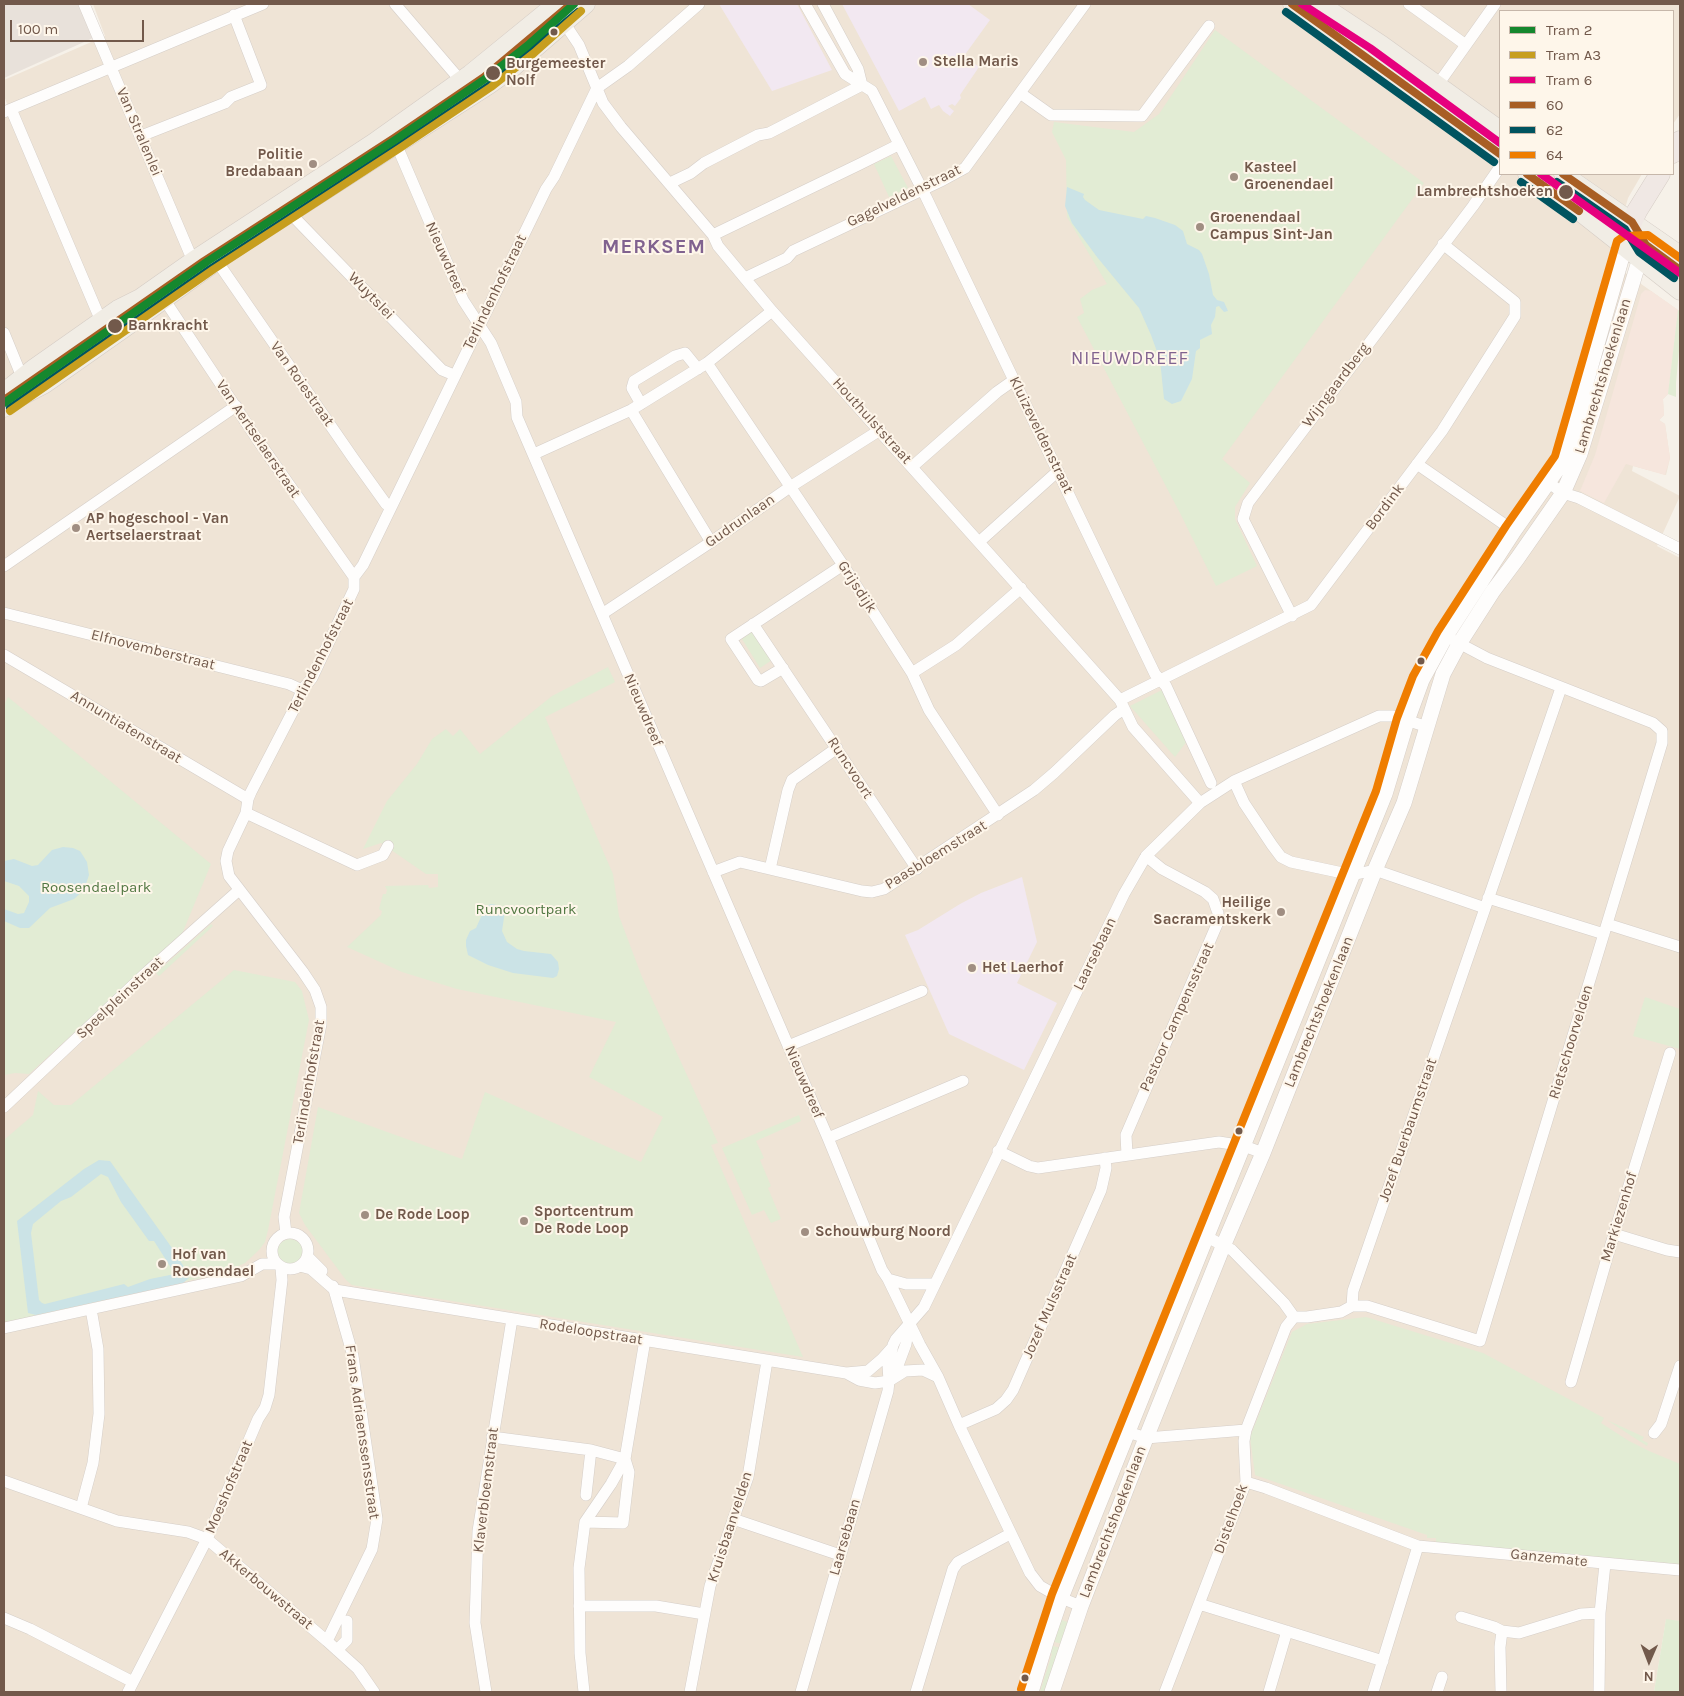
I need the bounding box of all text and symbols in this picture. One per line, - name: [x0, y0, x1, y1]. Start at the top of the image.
- scale bar: [12, 10, 146, 42]
- legend: [1499, 10, 1674, 175]
- text: 100 m: [18, 20, 58, 38]
- text: Tram 2: [1546, 21, 1592, 39]
- unlabelled marker: [549, 27, 559, 37]
- text: Tram A3: [1546, 46, 1601, 64]
- place label: Stella Maris: [933, 53, 1019, 71]
- place label: Burgemeester Nolf: [506, 55, 605, 90]
- marker: Stella Maris: [917, 56, 929, 68]
- marker: Burgemeester Nolf: [484, 64, 502, 82]
- text: Tram 6: [1546, 71, 1592, 89]
- street label: Van Stralenlei: [112, 85, 166, 179]
- text: 60: [1546, 96, 1564, 114]
- text: 62: [1546, 121, 1563, 139]
- place label: Politie Bredabaan: [225, 146, 303, 181]
- text: 64: [1546, 146, 1563, 164]
- marker: Politie Bredabaan: [307, 158, 319, 170]
- place label: Kasteel Groenendael: [1244, 159, 1334, 194]
- street label: Gagelveldenstraat: [844, 161, 964, 231]
- marker: Kasteel Groenendael: [1228, 171, 1240, 183]
- place label: Lambrechtshoeken: [1416, 183, 1553, 201]
- marker: Lambrechtshoeken: [1557, 183, 1575, 201]
- place label: Groenendaal Campus Sint-Jan: [1210, 209, 1333, 244]
- street label: Nieuwdreef: [421, 219, 469, 297]
- marker: Groenendaal Campus Sint-Jan: [1194, 221, 1206, 233]
- street label: Terlindenhofstraat: [459, 231, 531, 353]
- district label: MERKSEM: [601, 235, 707, 259]
- street label: Wuytslei: [344, 269, 398, 323]
- street label: Lambrechtshoekenlaan: [1571, 296, 1635, 456]
- marker: Barnkracht: [106, 317, 124, 335]
- place label: Barnkracht: [128, 317, 208, 335]
- street label: Van Roiestraat: [266, 338, 338, 430]
- street label: Wijngaardberg: [1298, 339, 1374, 431]
- district label: NIEUWDREEF: [1070, 348, 1190, 370]
- street label: Houthulststraat: [829, 374, 915, 468]
- street label: Kluizeveldenstraat: [1005, 374, 1077, 496]
- street label: Van Aertselaerstraat: [212, 377, 304, 501]
- street label: Bordink: [1362, 480, 1408, 534]
- street label: Gudrunlaan: [702, 490, 778, 552]
- place label: AP hogeschool - Van Aertselaerstraat: [86, 510, 229, 545]
- marker: AP hogeschool - Van Aertselaerstraat: [70, 522, 82, 534]
- street label: Grijsdijk: [833, 558, 881, 616]
- street label: Terlindenhofstraat: [284, 596, 358, 716]
- street label: Elfnovemberstraat: [89, 626, 217, 674]
- unlabelled marker: [1416, 656, 1426, 666]
- street label: Nieuwdreef: [620, 671, 666, 749]
- street label: Annuntiatenstraat: [67, 687, 185, 767]
- street label: Runcvoort: [823, 734, 877, 802]
- street label: Paasbloemstraat: [882, 816, 990, 894]
- park label: Roosendaelpark: [41, 879, 151, 897]
- place label: Heilige Sacramentskerk: [1153, 894, 1271, 929]
- park label: Runcvoortpark: [476, 901, 576, 919]
- marker: Heilige Sacramentskerk: [1275, 906, 1287, 918]
- street label: Laarsebaan: [1070, 915, 1120, 993]
- street label: Lambrechtshoekenlaan: [1280, 934, 1358, 1090]
- street label: Pastoor Campensstraat: [1136, 940, 1218, 1094]
- street label: Speelpleinstraat: [73, 953, 167, 1043]
- place label: Het Laerhof: [982, 959, 1064, 977]
- marker: Het Laerhof: [966, 962, 978, 974]
- street label: Rietschoorvelden: [1545, 983, 1597, 1101]
- street label: Terlindenhofstraat: [289, 1018, 329, 1146]
- street label: Nieuwdreef: [781, 1043, 827, 1121]
- street label: Jozef Buerbaumstraat: [1375, 1056, 1441, 1204]
- unlabelled marker: [1234, 1126, 1244, 1136]
- street label: Markiezenhof: [1597, 1170, 1641, 1264]
- place label: Sportcentrum De Rode Loop: [534, 1203, 634, 1238]
- place label: De Rode Loop: [375, 1206, 470, 1224]
- marker: De Rode Loop: [359, 1209, 371, 1221]
- marker: Sportcentrum De Rode Loop: [518, 1215, 530, 1227]
- place label: Schouwburg Noord: [815, 1223, 951, 1241]
- marker: Schouwburg Noord: [799, 1226, 811, 1238]
- place label: Hof van Roosendael: [172, 1246, 254, 1281]
- street label: Jozef Mulsstraat: [1019, 1251, 1081, 1361]
- marker: Hof van Roosendael: [156, 1258, 168, 1270]
- street label: Rodeloopstraat: [538, 1315, 644, 1349]
- street label: Frans Adriaenssensstraat: [341, 1344, 383, 1520]
- street label: Klaverbloemstraat: [469, 1426, 503, 1554]
- street label: Moeshofstraat: [201, 1438, 257, 1536]
- street label: Lambrechtshoekenlaan: [1076, 1443, 1150, 1601]
- street label: Kruisbaanvelden: [704, 1469, 756, 1585]
- street label: Distelhoek: [1210, 1482, 1252, 1556]
- street label: Laarsebaan: [825, 1497, 865, 1577]
- street label: Akkerbouwstraat: [215, 1545, 317, 1633]
- street label: Ganzemate: [1510, 1545, 1588, 1571]
- north arrow: [1624, 1636, 1674, 1686]
- text: N: [1644, 1668, 1654, 1685]
- unlabelled marker: [1020, 1673, 1030, 1683]

